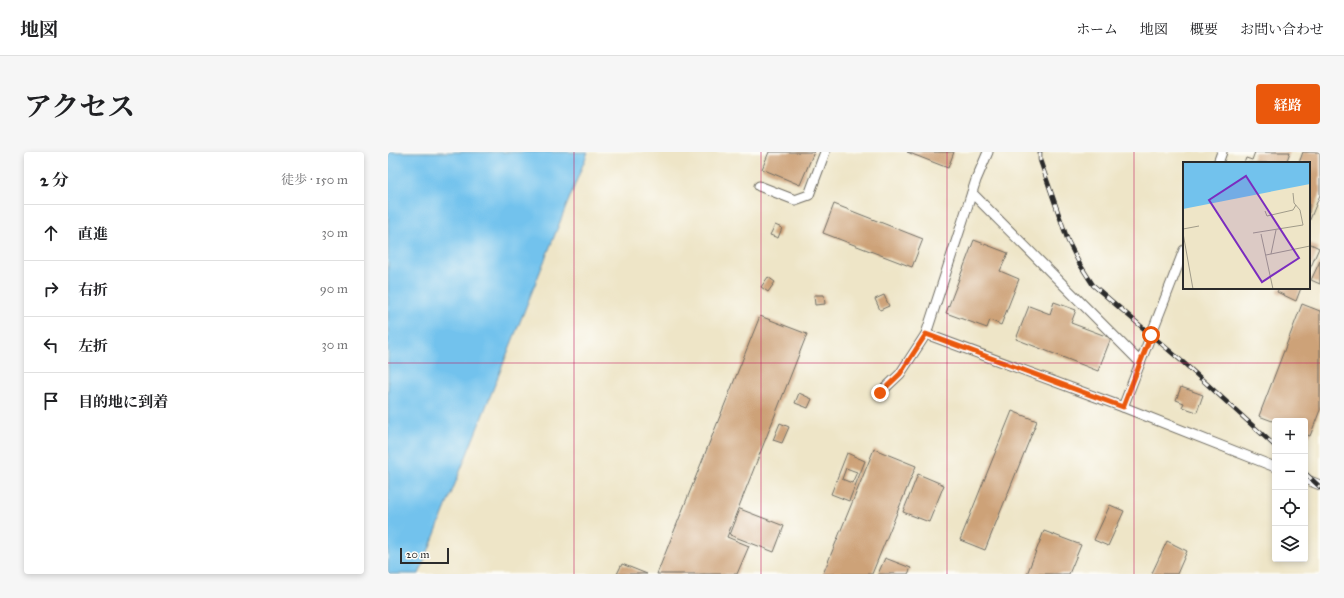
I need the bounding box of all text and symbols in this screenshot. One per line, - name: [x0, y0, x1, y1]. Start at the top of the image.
- text: 地図: [20, 18, 58, 41]
- text: ホーム: [1076, 21, 1118, 38]
- text: 地図: [1140, 21, 1168, 38]
- text: 概要: [1190, 21, 1218, 38]
- text: お問い合わせ: [1240, 21, 1324, 38]
- button: 経路: [1256, 84, 1320, 124]
- text: アクセス: [24, 89, 135, 124]
- inset map: [1183, 162, 1310, 289]
- text: 2 分: [40, 170, 69, 191]
- text: 徒歩 · 150 m: [281, 172, 348, 188]
- icon: ahead: [40, 222, 62, 244]
- text: 直進: [78, 225, 108, 243]
- text: 30 m: [322, 225, 348, 241]
- icon: right: [40, 278, 62, 300]
- text: 右折: [78, 281, 108, 299]
- text: 90 m: [320, 281, 348, 297]
- route start: [1142, 326, 1160, 344]
- icon: left: [40, 334, 62, 356]
- text: 左折: [78, 337, 108, 355]
- text: 30 m: [322, 337, 348, 353]
- route end: [871, 384, 889, 402]
- icon: arrive: [40, 390, 62, 412]
- text: 目的地に到着: [78, 393, 168, 411]
- map controls: [1272, 418, 1308, 562]
- button: +: [1272, 418, 1308, 454]
- button: −: [1272, 454, 1308, 490]
- button: locate: [1272, 490, 1308, 526]
- button: layers: [1272, 526, 1308, 562]
- scale bar: [400, 546, 449, 565]
- text: 20 m: [406, 548, 429, 561]

